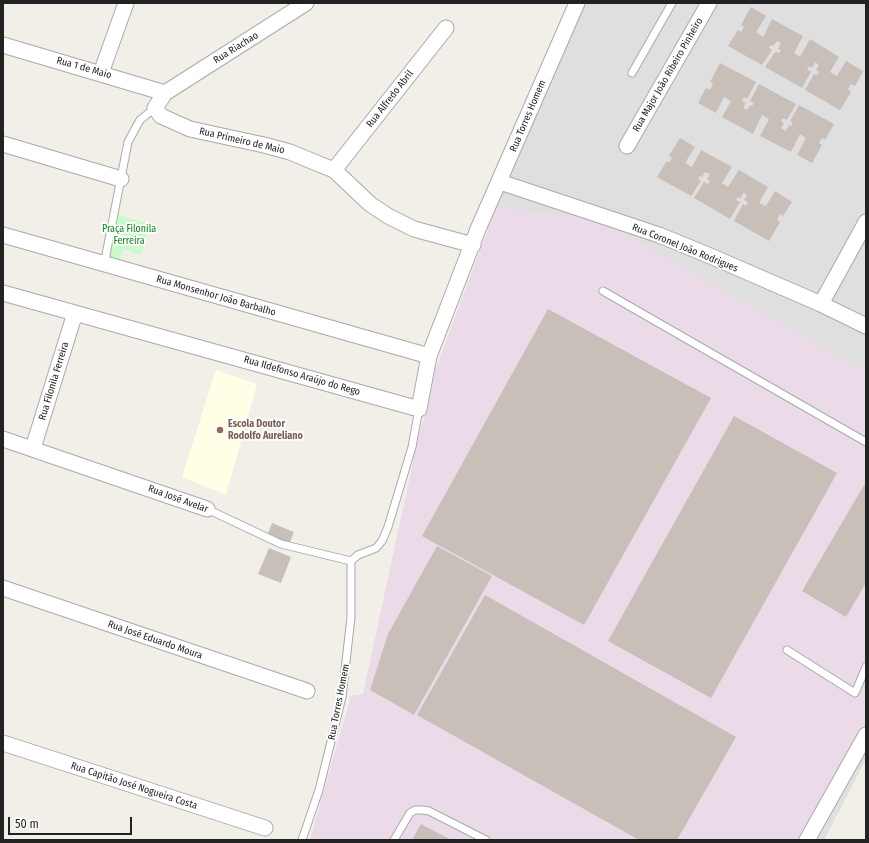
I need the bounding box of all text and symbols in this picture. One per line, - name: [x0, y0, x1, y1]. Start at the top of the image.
- street label: Rua Major João Ribeiro Pinheiro: [630, 16, 706, 134]
- street label: Rua Riachao: [211, 30, 261, 66]
- street label: Rua 1 de Maio: [55, 54, 113, 82]
- street label: Rua Alfredo Abril: [364, 68, 416, 130]
- street label: Rua Torres Homem: [507, 78, 549, 154]
- street label: Rua Primeiro de Maio: [198, 125, 286, 157]
- street label: Rua Coronel João Rodrigues: [630, 221, 740, 275]
- park label: Praça Filonila Ferreira: [102, 223, 156, 246]
- street label: Rua Monsenhor João Barbalho: [155, 273, 277, 319]
- street label: Rua Filonila Ferreira: [36, 340, 72, 422]
- street label: Rua Ildefonso Araújo do Rego: [242, 354, 362, 398]
- place label: Escola Doutor Rodolfo Aureliano: [228, 418, 303, 442]
- marker: Escola Doutor Rodolfo Aureliano: [215, 425, 225, 435]
- street label: Rua José Avelar: [146, 483, 210, 515]
- street label: Rua José Eduardo Moura: [106, 618, 204, 662]
- street label: Rua Torres Homem: [326, 663, 352, 741]
- street label: Rua Capitão José Nogueira Costa: [69, 760, 199, 812]
- scale bar: [10, 809, 134, 835]
- text: 50 m: [15, 817, 39, 831]

